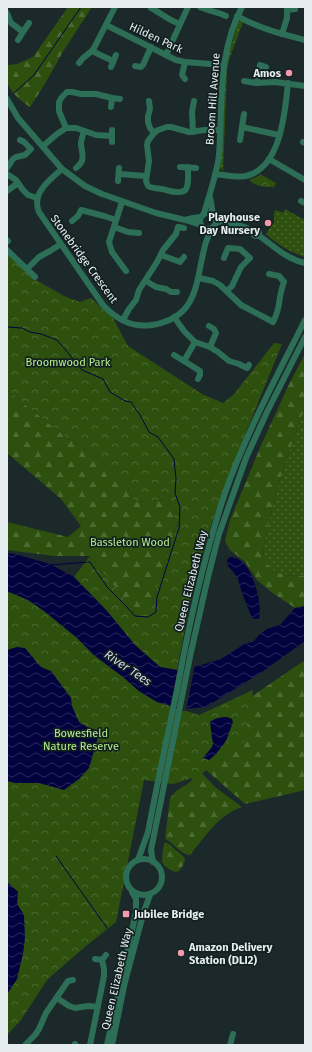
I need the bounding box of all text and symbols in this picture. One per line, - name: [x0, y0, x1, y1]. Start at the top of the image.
- street label: Hilden Park: [127, 20, 185, 56]
- street label: Broom Hill Avenue: [203, 53, 223, 145]
- place label: Amos: [252, 67, 282, 80]
- marker: Amos: [284, 68, 294, 78]
- place label: Playhouse Day Nursery: [199, 211, 260, 237]
- street label: Stonebridge Crescent: [48, 212, 120, 306]
- marker: Playhouse Day Nursery: [263, 218, 273, 228]
- park label: Broomwood Park: [26, 356, 111, 369]
- street label: Queen Elizabeth Way: [172, 528, 210, 633]
- park label: Bassleton Wood: [90, 536, 170, 549]
- water label: River Tees: [102, 647, 154, 689]
- park label: Bowesfield Nature Reserve: [43, 727, 119, 753]
- place label: Jubilee Bridge: [133, 908, 204, 921]
- marker: Jubilee Bridge: [121, 909, 131, 919]
- street label: Queen Elizabeth Way: [99, 926, 135, 1031]
- place label: Amazon Delivery Station (DLI2): [188, 941, 273, 967]
- marker: Amazon Delivery Station (DLI2): [176, 948, 186, 958]

